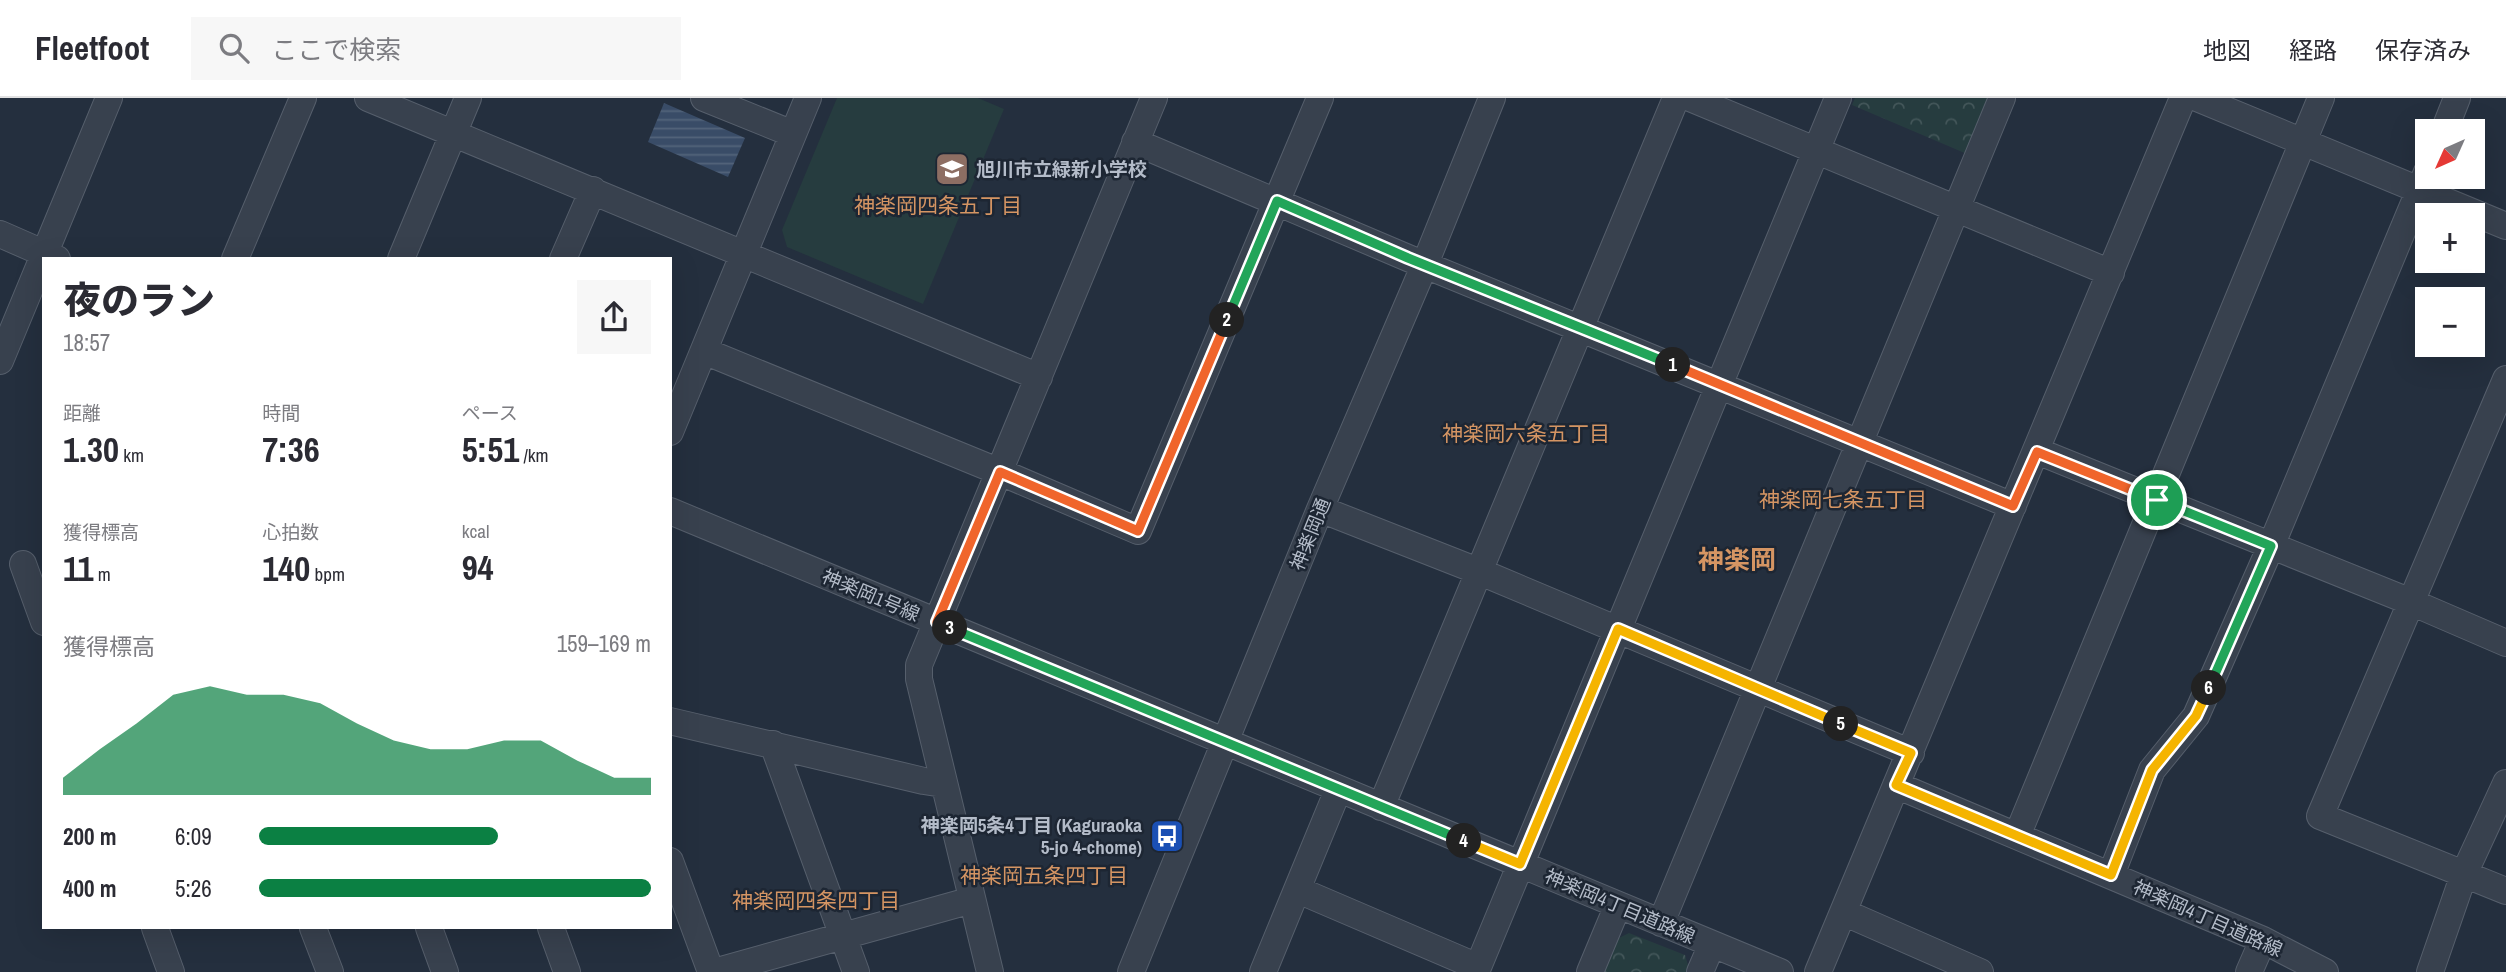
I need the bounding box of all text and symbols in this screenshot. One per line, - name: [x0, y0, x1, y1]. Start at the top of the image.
- search box: [191, 17, 681, 80]
- text: Fleetfoot: [35, 26, 149, 70]
- icon: search: [215, 29, 253, 67]
- text: ここで検索: [271, 32, 401, 67]
- text: 地図: [2203, 34, 2251, 66]
- text: 経路: [2289, 34, 2337, 66]
- text: 保存済み: [2375, 34, 2471, 66]
- north arrow: [2415, 119, 2485, 189]
- map controls: [2415, 119, 2485, 357]
- school or university icon: 旭川市立緑新小学校: [933, 150, 971, 188]
- place label: 旭川市立緑新小学校: [976, 156, 1147, 182]
- district label: 神楽岡四条五丁目: [854, 191, 1022, 220]
- button: +: [2415, 203, 2485, 273]
- text: 夜のラン: [63, 275, 215, 326]
- button: share: [577, 280, 651, 354]
- button: −: [2415, 287, 2485, 357]
- pin: 2: [1210, 302, 1244, 338]
- text: 2: [1222, 306, 1231, 332]
- text: 18:57: [63, 327, 110, 358]
- pin: 1: [1656, 348, 1690, 382]
- text: 1: [1668, 351, 1677, 377]
- text: 距離: [63, 400, 101, 426]
- text: 時間: [262, 400, 300, 426]
- text: ペース: [462, 400, 518, 426]
- district label: 神楽岡六条五丁目: [1442, 419, 1610, 448]
- text: 1.30: [63, 426, 119, 473]
- text: 7:36: [262, 426, 320, 473]
- text: 5:51: [462, 426, 519, 473]
- text: km: [119, 442, 144, 468]
- text: /km: [519, 442, 549, 468]
- pin: [2127, 470, 2187, 530]
- icon: arrive: [2138, 481, 2176, 519]
- district label: 神楽岡七条五丁目: [1759, 485, 1927, 514]
- street label: 神楽岡通: [1284, 494, 1336, 574]
- text: kcal: [462, 518, 489, 544]
- text: 獲得標高: [63, 519, 139, 545]
- text: 心拍数: [262, 519, 319, 545]
- district label: 神楽岡: [1698, 542, 1776, 577]
- text: 94: [462, 544, 494, 591]
- text: 11: [63, 545, 93, 592]
- text: 140: [262, 545, 310, 592]
- text: m: [93, 561, 111, 587]
- text: bpm: [310, 561, 345, 587]
- street label: 神楽岡1号線: [818, 563, 924, 627]
- pin: 3: [932, 610, 968, 646]
- text: 3: [945, 614, 954, 640]
- text: 159–169 m: [557, 628, 651, 659]
- text: 獲得標高: [63, 631, 155, 662]
- pin: 6: [2192, 670, 2226, 706]
- text: 6: [2204, 674, 2213, 700]
- pin: 5: [1824, 706, 1858, 742]
- text: 5: [1836, 710, 1845, 736]
- place label: 神楽岡5条4丁目 (Kaguraoka 5-jo 4-chome): [921, 812, 1142, 860]
- bus stop icon: 神楽岡5条4丁目 (Kaguraoka 5-jo 4-chome): [1148, 817, 1186, 855]
- text: 200 m: [63, 821, 116, 852]
- text: 6:09: [175, 821, 212, 852]
- pin: 4: [1446, 824, 1482, 858]
- text: 4: [1459, 827, 1468, 853]
- district label: 神楽岡五条四丁目: [960, 861, 1128, 890]
- street label: 神楽岡4丁目道路線: [1541, 863, 1699, 949]
- text: 400 m: [63, 873, 116, 904]
- text: 5:26: [175, 873, 212, 904]
- street label: 神楽岡4丁目道路線: [2129, 873, 2287, 963]
- district label: 神楽岡四条四丁目: [732, 886, 900, 915]

